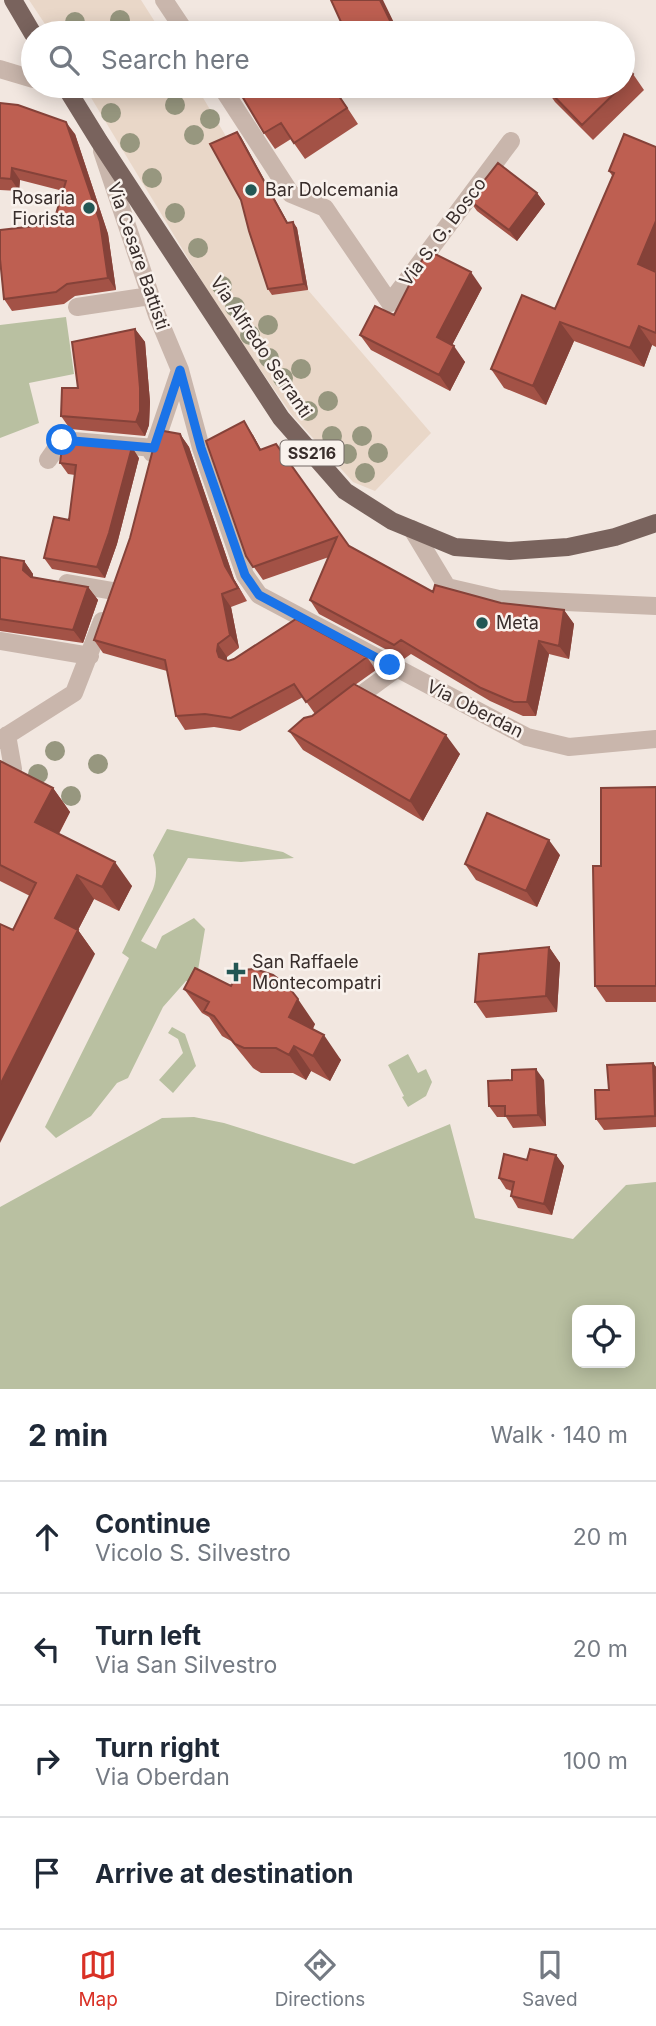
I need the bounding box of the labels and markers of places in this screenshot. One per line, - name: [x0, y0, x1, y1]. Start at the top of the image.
- place label: Bar Dolcemania: [265, 179, 399, 200]
- marker: Bar Dolcemania: [243, 182, 259, 198]
- place label: Rosaria Fiorista: [12, 187, 75, 229]
- marker: Rosaria Fiorista: [81, 200, 97, 216]
- place label: Meta: [496, 612, 539, 633]
- marker: Meta: [474, 615, 490, 631]
- place label: San Raffaele Montecompatri: [252, 951, 381, 993]
- marker: San Raffaele Montecompatri: [226, 962, 246, 982]

